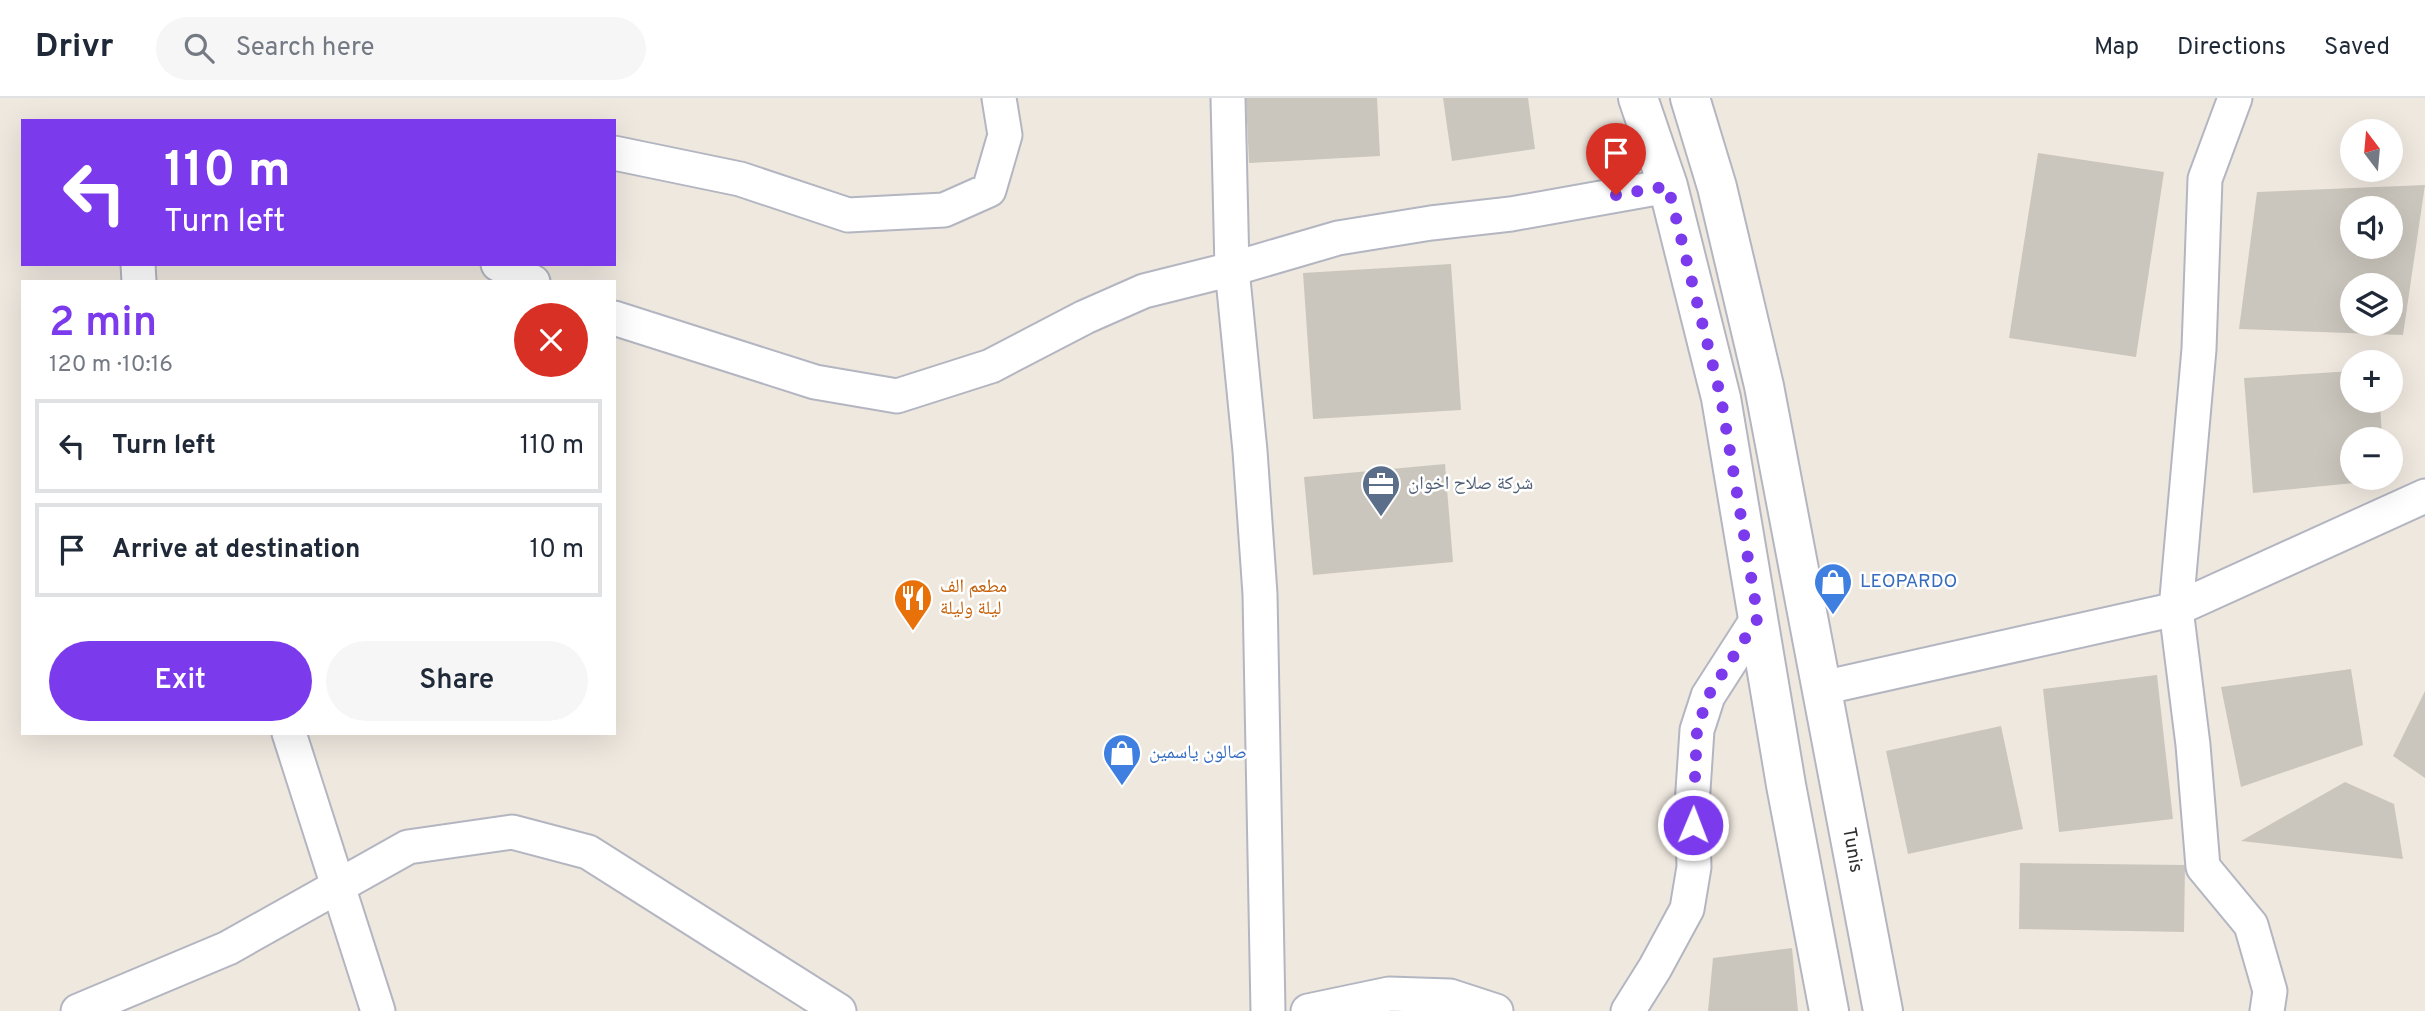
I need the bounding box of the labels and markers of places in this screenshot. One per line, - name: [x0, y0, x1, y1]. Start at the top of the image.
- pin: [1586, 123, 1646, 195]
- office icon: شركة صلاح اخوان: [1360, 463, 1402, 518]
- place label: شركة صلاح اخوان: [1408, 472, 1533, 496]
- shop icon: LEOPARDO: [1812, 561, 1854, 616]
- place label: LEOPARDO: [1860, 570, 1958, 594]
- place label: مطعم الف ليلة وليلة: [940, 575, 1007, 621]
- restaurant icon: مطعم الف ليلة وليلة: [892, 577, 934, 632]
- shop icon: صالون ياسمين: [1101, 732, 1143, 787]
- place label: صالون ياسمين: [1149, 741, 1247, 765]

